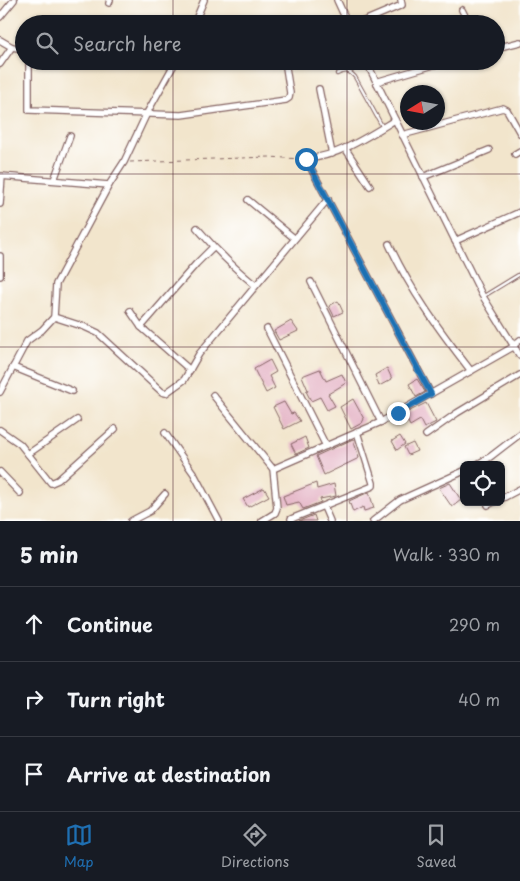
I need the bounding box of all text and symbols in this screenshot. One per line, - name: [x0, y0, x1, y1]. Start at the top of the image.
- search box: [15, 15, 505, 70]
- icon: search: [33, 29, 61, 57]
- text: Search here: [73, 29, 182, 57]
- north arrow: [400, 85, 445, 130]
- route start: [295, 148, 318, 171]
- route end: [387, 402, 410, 425]
- map controls: [460, 461, 505, 506]
- button: locate: [460, 461, 505, 506]
- text: 5 min: [20, 538, 78, 570]
- text: Walk · 330 m: [393, 542, 500, 566]
- icon: ahead: [20, 610, 48, 638]
- text: Continue: [67, 610, 153, 638]
- text: 290 m: [449, 612, 500, 636]
- icon: right: [20, 685, 48, 713]
- text: Turn right: [67, 685, 165, 713]
- text: 40 m: [458, 687, 500, 711]
- icon: arrive: [20, 760, 48, 788]
- text: Arrive at destination: [67, 760, 271, 788]
- tab: Map: [64, 821, 94, 872]
- tab: Directions: [221, 821, 289, 872]
- tab: Saved: [417, 821, 456, 872]

